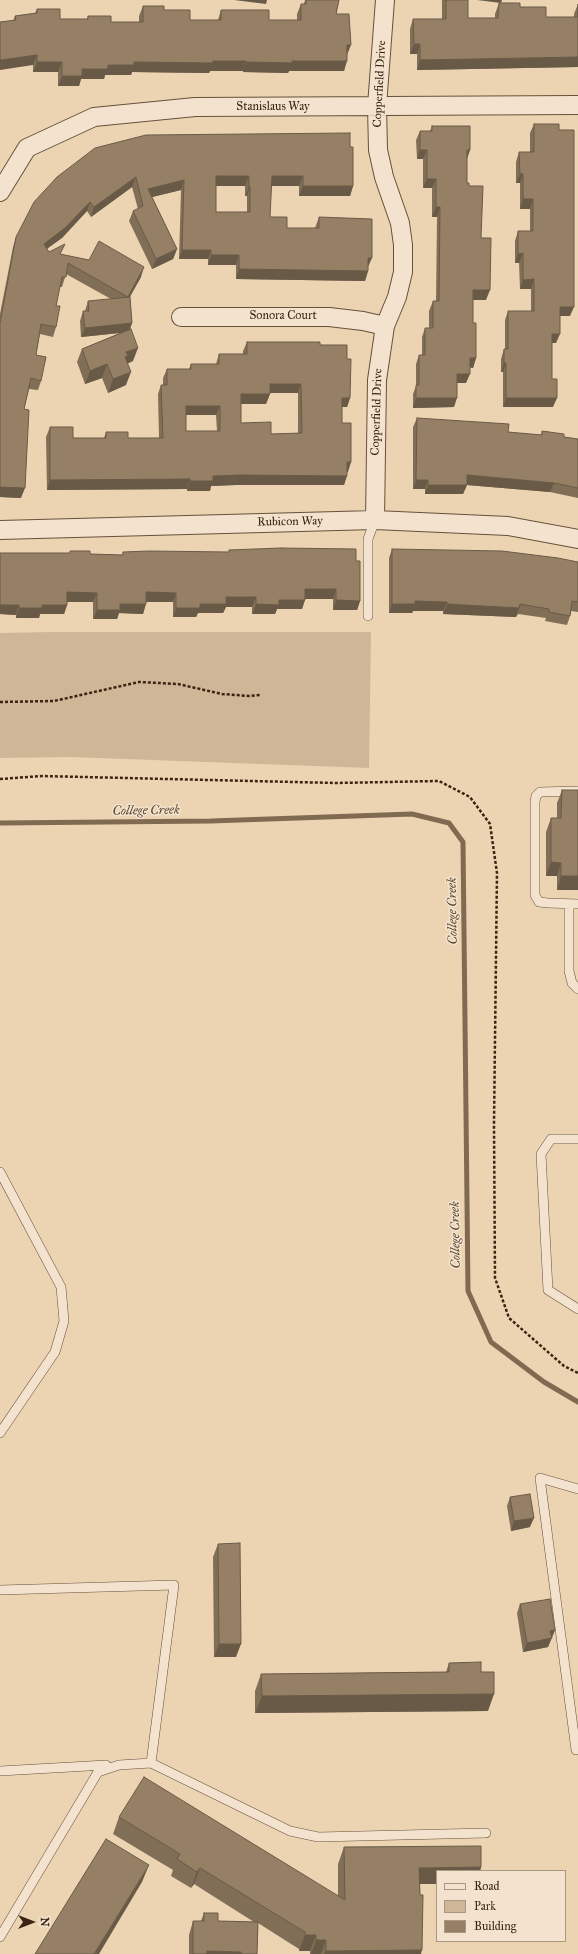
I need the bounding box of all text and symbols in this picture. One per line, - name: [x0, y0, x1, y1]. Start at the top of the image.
- street label: Copperfield Drive: [371, 40, 389, 128]
- street label: Stanislaus Way: [236, 100, 310, 114]
- street label: Sonora Court: [249, 309, 317, 323]
- street label: Copperfield Drive: [368, 368, 386, 456]
- street label: Rubicon Way: [257, 514, 323, 530]
- water label: College Creek: [112, 803, 180, 819]
- water label: College Creek: [445, 877, 461, 945]
- water label: College Creek: [448, 1201, 464, 1269]
- legend: [436, 1870, 566, 1942]
- text: Road: [474, 1879, 500, 1893]
- text: Park: [474, 1899, 496, 1913]
- north arrow: [12, 1902, 52, 1942]
- text: N: [38, 1917, 51, 1927]
- text: Building: [474, 1919, 516, 1933]

